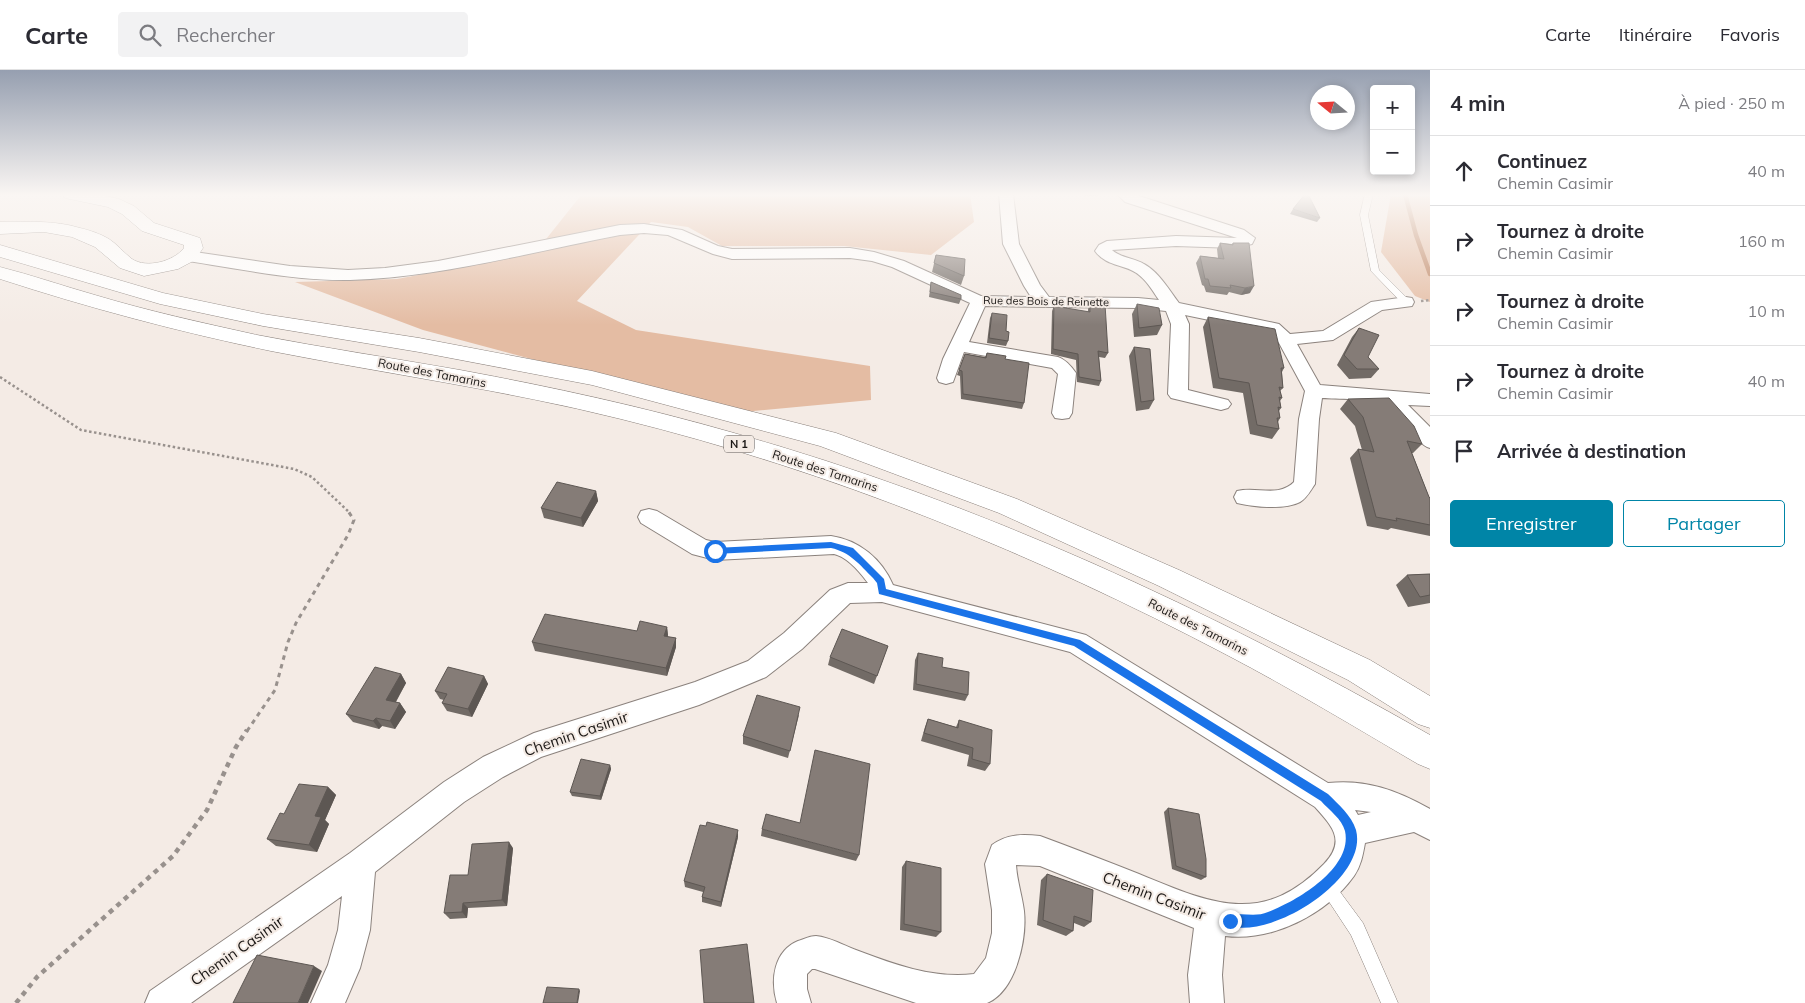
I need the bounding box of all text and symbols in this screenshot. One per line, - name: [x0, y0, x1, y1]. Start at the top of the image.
- search box: [118, 12, 468, 57]
- text: Carte: [25, 20, 88, 50]
- icon: search: [136, 21, 164, 49]
- text: Rechercher: [176, 23, 275, 47]
- text: Carte: [1545, 23, 1591, 46]
- text: Itinéraire: [1619, 23, 1692, 46]
- text: Favoris: [1720, 23, 1780, 46]
- north arrow: [1310, 85, 1355, 130]
- map controls: [1370, 85, 1415, 175]
- button: +: [1370, 85, 1415, 130]
- text: 4 min: [1450, 90, 1505, 116]
- text: À pied · 250 m: [1678, 93, 1785, 113]
- button: −: [1370, 130, 1415, 175]
- text: Continuez: [1497, 149, 1587, 173]
- icon: ahead: [1450, 157, 1478, 185]
- text: 40 m: [1748, 161, 1785, 181]
- text: Chemin Casimir: [1497, 173, 1613, 193]
- text: Tournez à droite: [1497, 219, 1644, 243]
- icon: right: [1450, 227, 1478, 255]
- text: 160 m: [1738, 231, 1785, 251]
- text: Chemin Casimir: [1497, 243, 1613, 263]
- text: Tournez à droite: [1497, 289, 1644, 313]
- street label: Rue des Bois de Reinette: [983, 293, 1109, 309]
- icon: right: [1450, 297, 1478, 325]
- text: 10 m: [1748, 301, 1785, 321]
- text: Chemin Casimir: [1497, 313, 1613, 333]
- street label: Route des Tamarins: [377, 355, 488, 390]
- text: Tournez à droite: [1497, 359, 1644, 383]
- icon: right: [1450, 367, 1478, 395]
- text: 40 m: [1748, 371, 1785, 391]
- text: Chemin Casimir: [1497, 383, 1613, 403]
- road number: N 1: [724, 436, 754, 452]
- icon: arrive: [1450, 437, 1478, 465]
- text: Arrivée à destination: [1497, 439, 1686, 463]
- street label: Route des Tamarins: [771, 446, 880, 495]
- button: Enregistrer: [1450, 500, 1613, 547]
- button: Partager: [1623, 500, 1785, 547]
- route start: [704, 540, 727, 563]
- street label: Route des Tamarins: [1146, 595, 1251, 658]
- street label: Chemin Casimir: [521, 707, 631, 760]
- street label: Chemin Casimir: [1100, 867, 1209, 924]
- route end: [1219, 910, 1242, 933]
- street label: Chemin Casimir: [187, 911, 287, 990]

